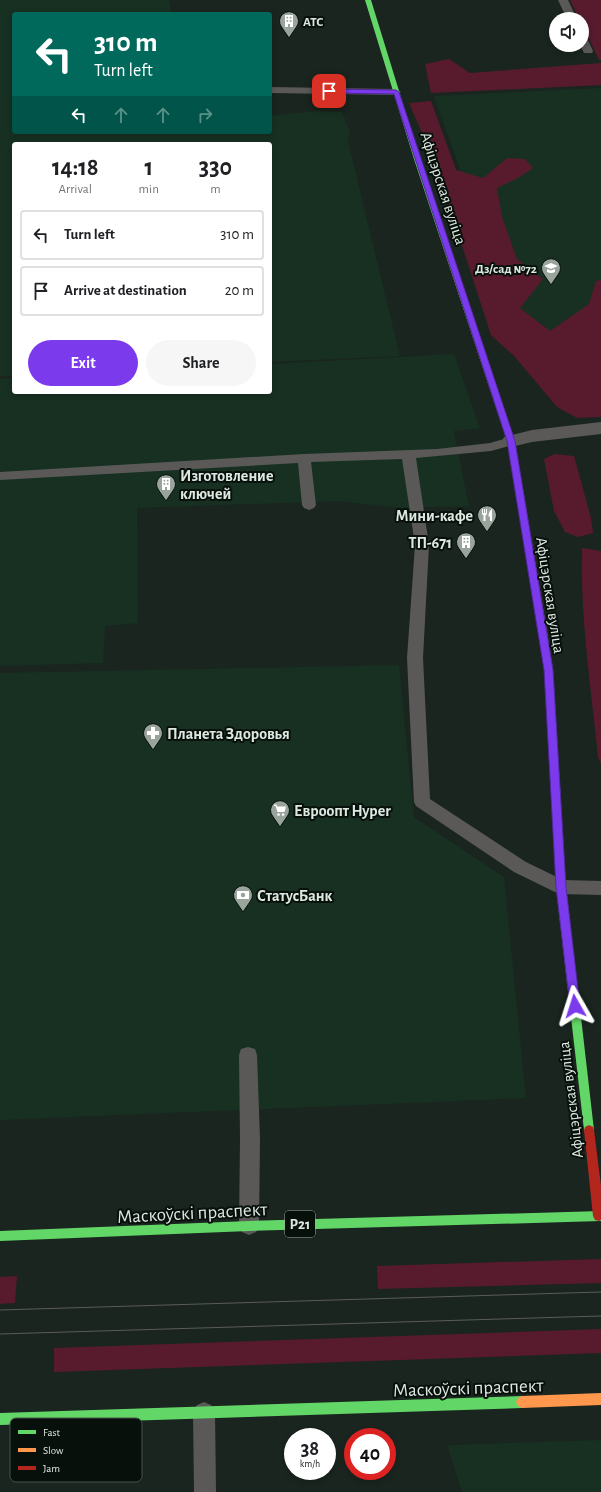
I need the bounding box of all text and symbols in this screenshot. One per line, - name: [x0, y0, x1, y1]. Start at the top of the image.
- building icon: АТС: [278, 10, 300, 38]
- map controls: [549, 12, 589, 52]
- button: sound: [549, 12, 589, 52]
- place label: АТС: [303, 16, 323, 29]
- icon: left: [28, 28, 80, 80]
- text: 310 m: [94, 29, 158, 57]
- text: Turn left: [94, 62, 153, 80]
- pin: [312, 74, 346, 108]
- icon: arrive: [318, 80, 340, 102]
- icon: left: [68, 104, 90, 126]
- icon: ahead: [110, 104, 132, 126]
- icon: ahead: [152, 104, 174, 126]
- icon: right: [194, 104, 216, 126]
- street label: Афіцэрская вуліца: [416, 130, 469, 247]
- text: 14:18: [52, 156, 99, 180]
- text: 1: [144, 156, 153, 180]
- text: 330: [199, 156, 232, 180]
- text: Arrival: [59, 183, 92, 196]
- text: min: [139, 183, 159, 196]
- text: m: [210, 183, 221, 196]
- icon: left: [30, 224, 52, 246]
- text: Turn left: [64, 227, 115, 242]
- text: 310 m: [220, 227, 254, 242]
- school or university icon: Дз/сад №72: [540, 257, 562, 285]
- place label: Дз/сад №72: [475, 263, 537, 276]
- icon: arrive: [30, 280, 52, 302]
- text: Arrive at destination: [64, 283, 187, 298]
- text: 20 m: [225, 283, 254, 298]
- button: Exit: [28, 340, 138, 386]
- button: Share: [146, 340, 256, 386]
- place label: Изготовление ключей: [180, 468, 273, 502]
- building icon: Изготовление ключей: [155, 473, 177, 501]
- restaurant icon: Мини-кафе: [476, 504, 498, 532]
- place label: Мини-кафе: [396, 508, 473, 524]
- building icon: ТП-671: [455, 531, 477, 559]
- place label: ТП-671: [409, 535, 452, 551]
- street label: Афіцэрская вуліца: [532, 536, 567, 655]
- pharmacy icon: Планета Здоровья: [142, 722, 164, 750]
- place label: Планета Здоровья: [167, 726, 290, 742]
- supermarket icon: Евроопт Hyper: [269, 799, 291, 827]
- place label: Евроопт Hyper: [294, 803, 391, 820]
- bank icon: СтатусБанк: [232, 884, 254, 912]
- place label: СтатусБанк: [257, 888, 333, 905]
- position arrow: [554, 985, 596, 1027]
- street label: Афіцэрская вуліца: [556, 1040, 587, 1159]
- street label: Маскоўскі праспект: [116, 1200, 268, 1227]
- road number: Р21: [285, 1211, 315, 1237]
- street label: Маскоўскі праспект: [392, 1376, 544, 1401]
- legend: [10, 1418, 142, 1482]
- text: Fast: [43, 1427, 61, 1438]
- speed limit sign: 40: [344, 1428, 396, 1480]
- text: 38: [301, 1439, 319, 1459]
- text: Slow: [43, 1445, 64, 1456]
- text: km/h: [300, 1459, 320, 1469]
- text: Jam: [43, 1463, 60, 1474]

